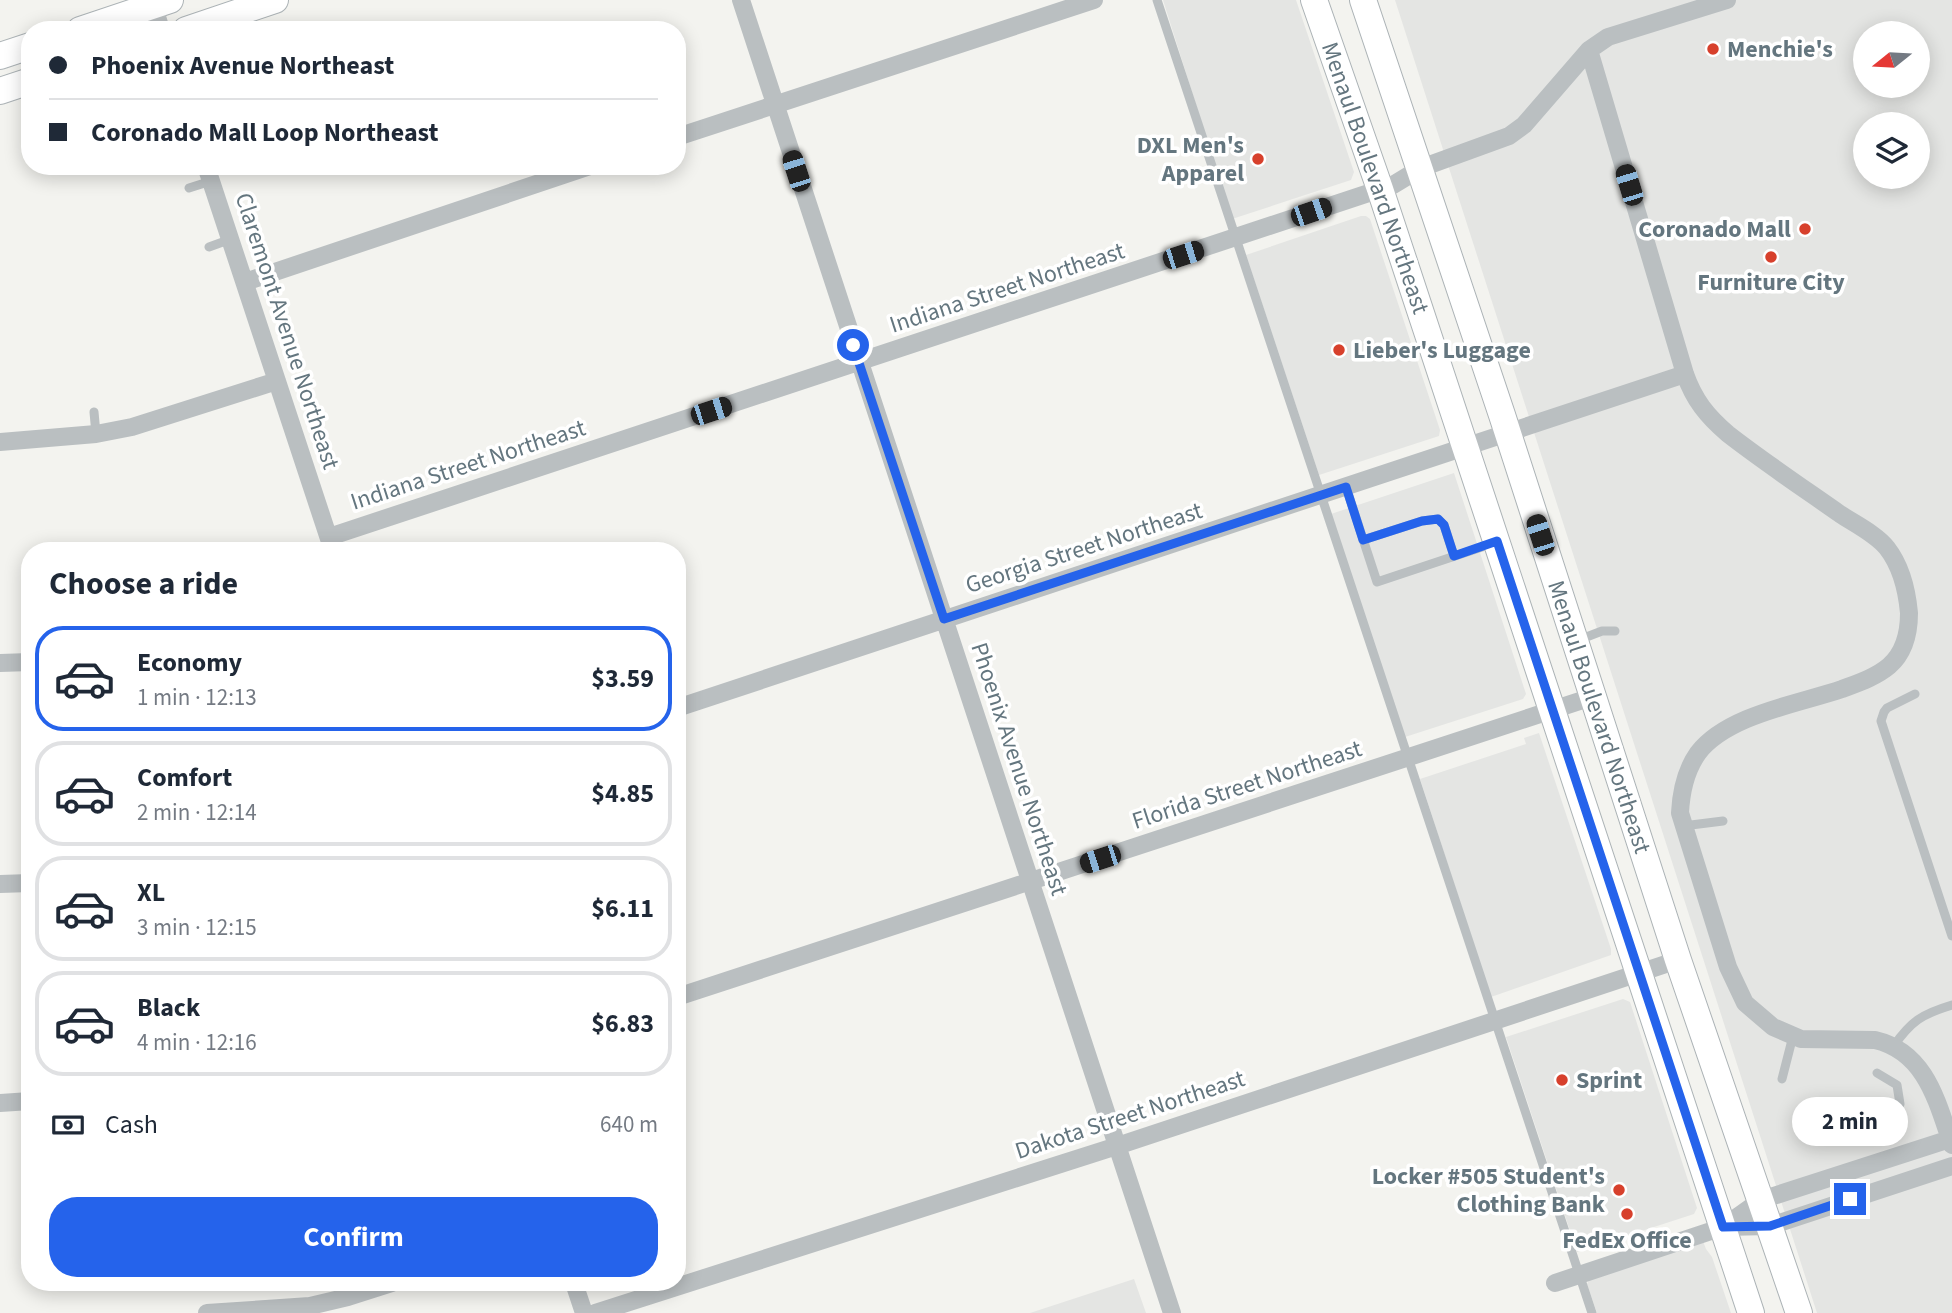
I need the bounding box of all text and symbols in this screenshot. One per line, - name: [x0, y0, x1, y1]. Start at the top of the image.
- north arrow: [1853, 21, 1930, 98]
- map controls: [1853, 21, 1930, 189]
- place label: Menchie's: [1727, 32, 1833, 67]
- street label: Menaul Boulevard Northeast: [1312, 37, 1438, 319]
- marker: Menchie's: [1705, 41, 1721, 57]
- text: Phoenix Avenue Northeast: [91, 47, 394, 84]
- button: layers: [1853, 112, 1930, 189]
- text: Coronado Mall Loop Northeast: [91, 114, 439, 151]
- place label: DXL Men's Apparel: [1137, 128, 1244, 191]
- car: [780, 148, 813, 194]
- marker: DXL Men's Apparel: [1250, 151, 1266, 167]
- car: [1613, 162, 1646, 208]
- street label: Claremont Avenue Northeast: [226, 188, 348, 474]
- car: [1288, 195, 1335, 229]
- place label: Coronado Mall: [1638, 212, 1791, 247]
- marker: Coronado Mall: [1797, 221, 1813, 237]
- street label: Indiana Street Northeast: [885, 233, 1129, 343]
- car: [1160, 239, 1207, 271]
- marker: Furniture City: [1763, 249, 1779, 265]
- place label: Furniture City: [1697, 265, 1845, 300]
- route start: [837, 329, 869, 361]
- place label: Lieber's Luggage: [1353, 333, 1531, 368]
- marker: Lieber's Luggage: [1331, 342, 1347, 358]
- car: [688, 395, 735, 427]
- street label: Indiana Street Northeast: [346, 410, 590, 520]
- street label: Georgia Street Northeast: [961, 493, 1207, 603]
- car: [1524, 512, 1557, 558]
- text: Choose a ride: [49, 561, 238, 607]
- street label: Menaul Boulevard Northeast: [1538, 576, 1660, 858]
- street label: Phoenix Avenue Northeast: [962, 638, 1076, 900]
- text: Economy: [137, 644, 242, 681]
- icon: car: [53, 647, 116, 710]
- text: $3.59: [591, 660, 654, 697]
- text: 1 min · 12:13: [137, 681, 257, 714]
- street label: Florida Street Northeast: [1128, 731, 1366, 839]
- text: Comfort: [137, 759, 232, 796]
- icon: car: [53, 762, 116, 825]
- text: $4.85: [591, 775, 654, 812]
- text: 2 min · 12:14: [137, 796, 257, 829]
- car: [1077, 843, 1124, 875]
- text: XL: [137, 874, 165, 911]
- icon: car: [53, 877, 116, 940]
- text: $6.11: [591, 890, 654, 927]
- text: 3 min · 12:15: [137, 911, 257, 944]
- text: Black: [137, 989, 200, 1026]
- icon: car: [53, 992, 116, 1055]
- text: $6.83: [591, 1005, 654, 1042]
- text: 4 min · 12:16: [137, 1026, 257, 1059]
- street label: Dakota Street Northeast: [1011, 1061, 1249, 1169]
- place label: Sprint: [1576, 1063, 1642, 1098]
- marker: Sprint: [1554, 1072, 1570, 1088]
- callout: 2 min: [1792, 1098, 1908, 1146]
- text: 2 min: [1822, 1105, 1878, 1138]
- icon: cash: [49, 1106, 87, 1144]
- text: Cash: [105, 1106, 158, 1143]
- text: 640 m: [600, 1108, 658, 1141]
- place label: Locker #505 Student's Clothing Bank: [1372, 1159, 1606, 1222]
- marker: Locker #505 Student's Clothing Bank: [1611, 1182, 1627, 1198]
- route end: [1834, 1183, 1866, 1215]
- button: Confirm: [49, 1197, 658, 1277]
- marker: FedEx Office: [1619, 1206, 1635, 1222]
- place label: FedEx Office: [1562, 1223, 1692, 1258]

